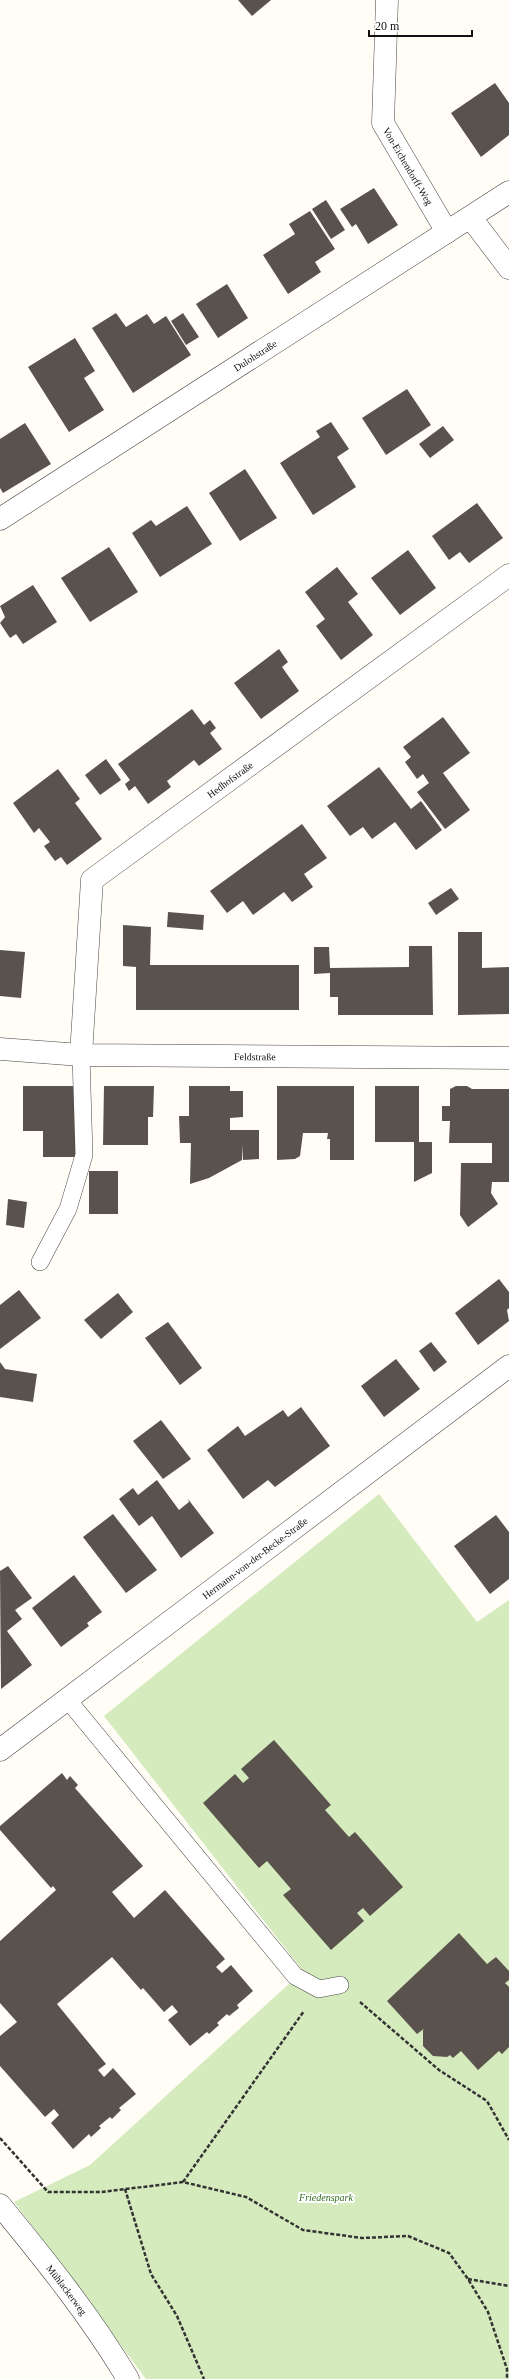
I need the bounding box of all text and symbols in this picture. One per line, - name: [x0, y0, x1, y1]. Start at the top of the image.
- scale bar: [369, 12, 472, 38]
- text: 20 m: [375, 19, 400, 33]
- street label: Von-Eichendorff-Weg: [381, 125, 435, 207]
- street label: Dulohstraße: [232, 337, 279, 374]
- street label: Hedhofstraße: [205, 759, 256, 800]
- street label: Feldstraße: [234, 1051, 276, 1062]
- street label: Hermann-von-der-Becke-Straße: [200, 1515, 310, 1601]
- park label: Friedenspark: [298, 2192, 353, 2203]
- street label: Mühlackerweg: [44, 2263, 89, 2317]

